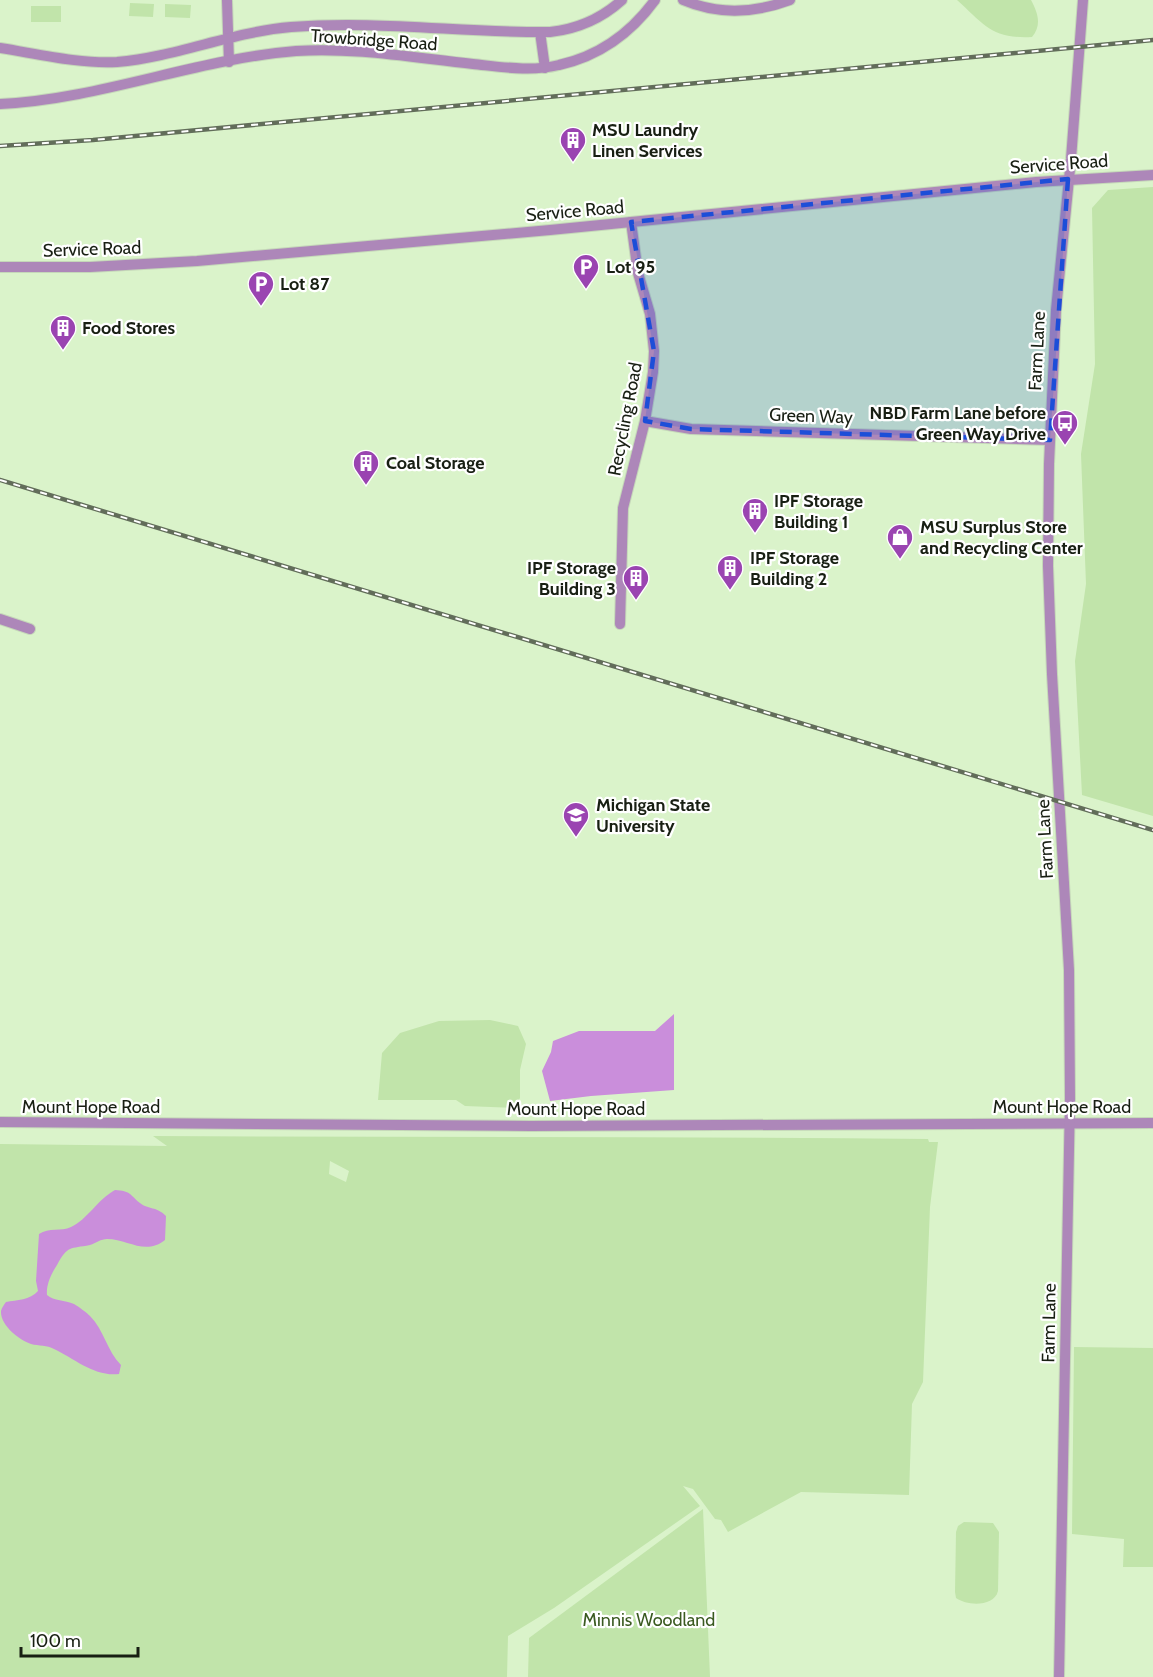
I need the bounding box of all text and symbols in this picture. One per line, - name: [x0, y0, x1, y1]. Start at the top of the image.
- street label: Trowbridge Road: [310, 25, 438, 55]
- place label: MSU Laundry Linen Services: [592, 119, 703, 162]
- building icon: MSU Laundry Linen Services: [558, 125, 588, 163]
- street label: Service Road: [1009, 150, 1109, 178]
- street label: Service Road: [525, 196, 625, 226]
- street label: Service Road: [42, 236, 142, 262]
- parking icon: Lot 95: [571, 252, 601, 290]
- place label: Lot 95: [606, 256, 655, 278]
- parking icon: Lot 87: [246, 269, 276, 307]
- place label: Lot 87: [280, 273, 330, 295]
- street label: Farm Lane: [1024, 311, 1050, 391]
- building icon: Food Stores: [48, 313, 78, 351]
- place label: Food Stores: [82, 317, 175, 339]
- street label: Recycling Road: [603, 360, 647, 478]
- place label: NBD Farm Lane before Green Way Drive: [870, 402, 1046, 445]
- street label: Green Way: [769, 404, 853, 428]
- bus stop icon: NBD Farm Lane before Green Way Drive: [1050, 408, 1080, 446]
- building icon: Coal Storage: [351, 448, 381, 486]
- place label: Coal Storage: [386, 452, 484, 474]
- place label: IPF Storage Building 1: [774, 490, 863, 533]
- building icon: IPF Storage Building 1: [740, 496, 770, 534]
- place label: MSU Surplus Store and Recycling Center: [920, 516, 1083, 559]
- shop icon: MSU Surplus Store and Recycling Center: [885, 522, 915, 560]
- place label: IPF Storage Building 2: [750, 547, 839, 590]
- building icon: IPF Storage Building 2: [715, 553, 745, 591]
- place label: IPF Storage Building 3: [527, 557, 616, 600]
- building icon: IPF Storage Building 3: [621, 563, 651, 601]
- place label: Michigan State University: [596, 794, 710, 837]
- street label: Farm Lane: [1032, 799, 1058, 879]
- school or university icon: Michigan State University: [561, 800, 591, 838]
- street label: Mount Hope Road: [22, 1096, 160, 1118]
- street label: Mount Hope Road: [993, 1096, 1131, 1118]
- street label: Mount Hope Road: [507, 1098, 645, 1120]
- street label: Farm Lane: [1037, 1283, 1061, 1363]
- park label: Minnis Woodland: [583, 1609, 715, 1631]
- scale bar: [21, 1620, 138, 1658]
- text: 100 m: [30, 1630, 81, 1652]

